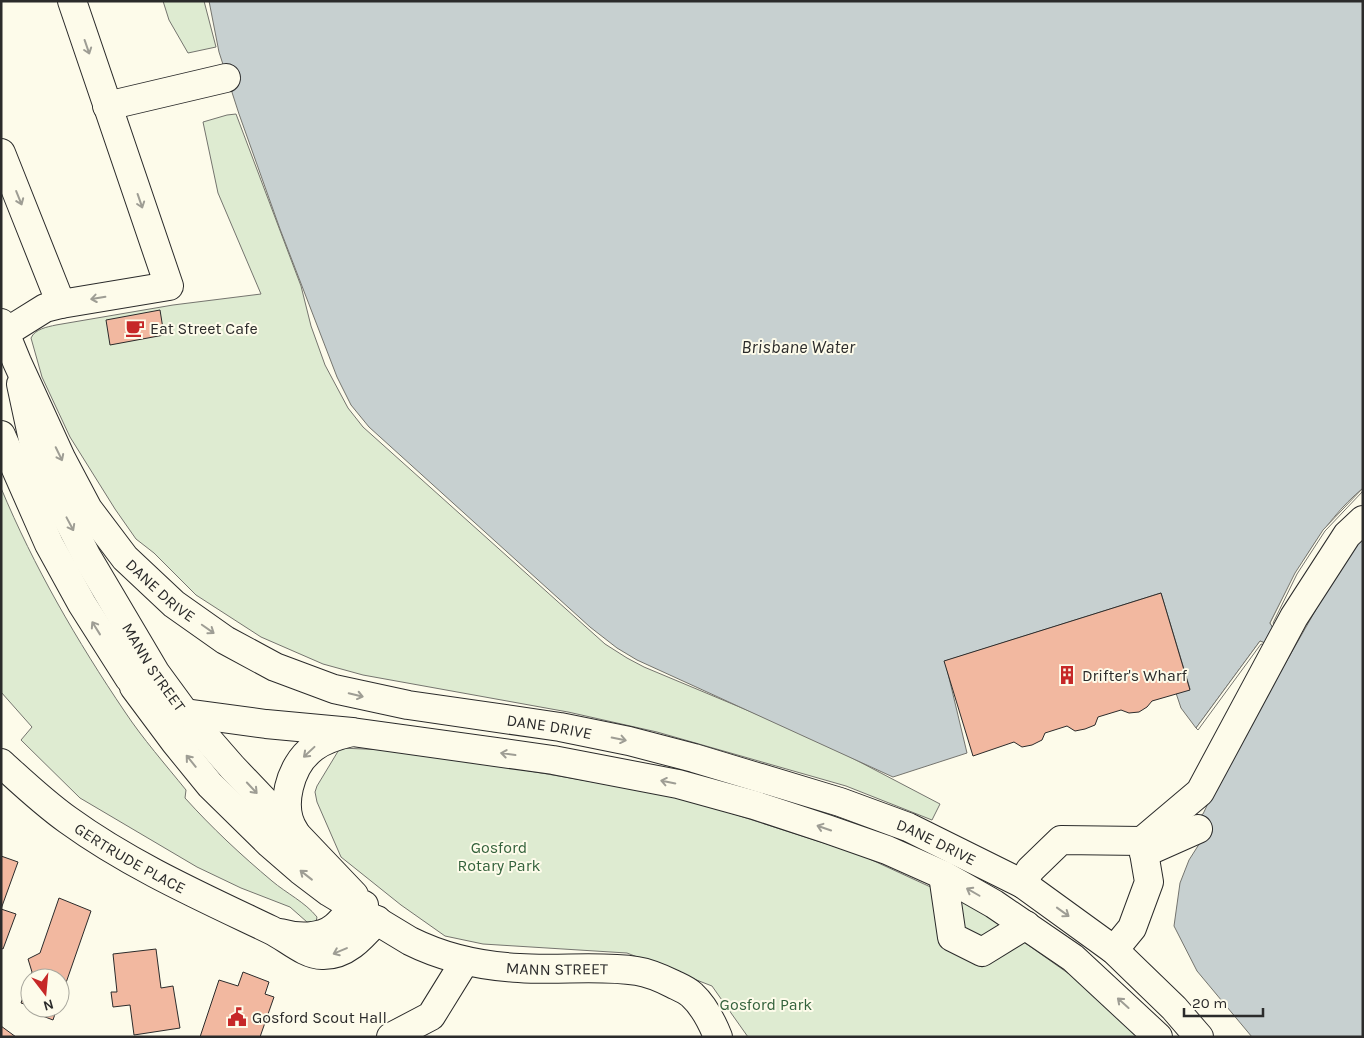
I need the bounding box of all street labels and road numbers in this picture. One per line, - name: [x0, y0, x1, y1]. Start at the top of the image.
- street label: DANE DRIVE: [122, 554, 199, 626]
- street label: MANN STREET: [118, 619, 190, 715]
- street label: DANE DRIVE: [505, 710, 594, 743]
- street label: DANE DRIVE: [894, 814, 979, 869]
- street label: GERTRUDE PLACE: [71, 818, 189, 897]
- street label: MANN STREET: [505, 958, 608, 978]

